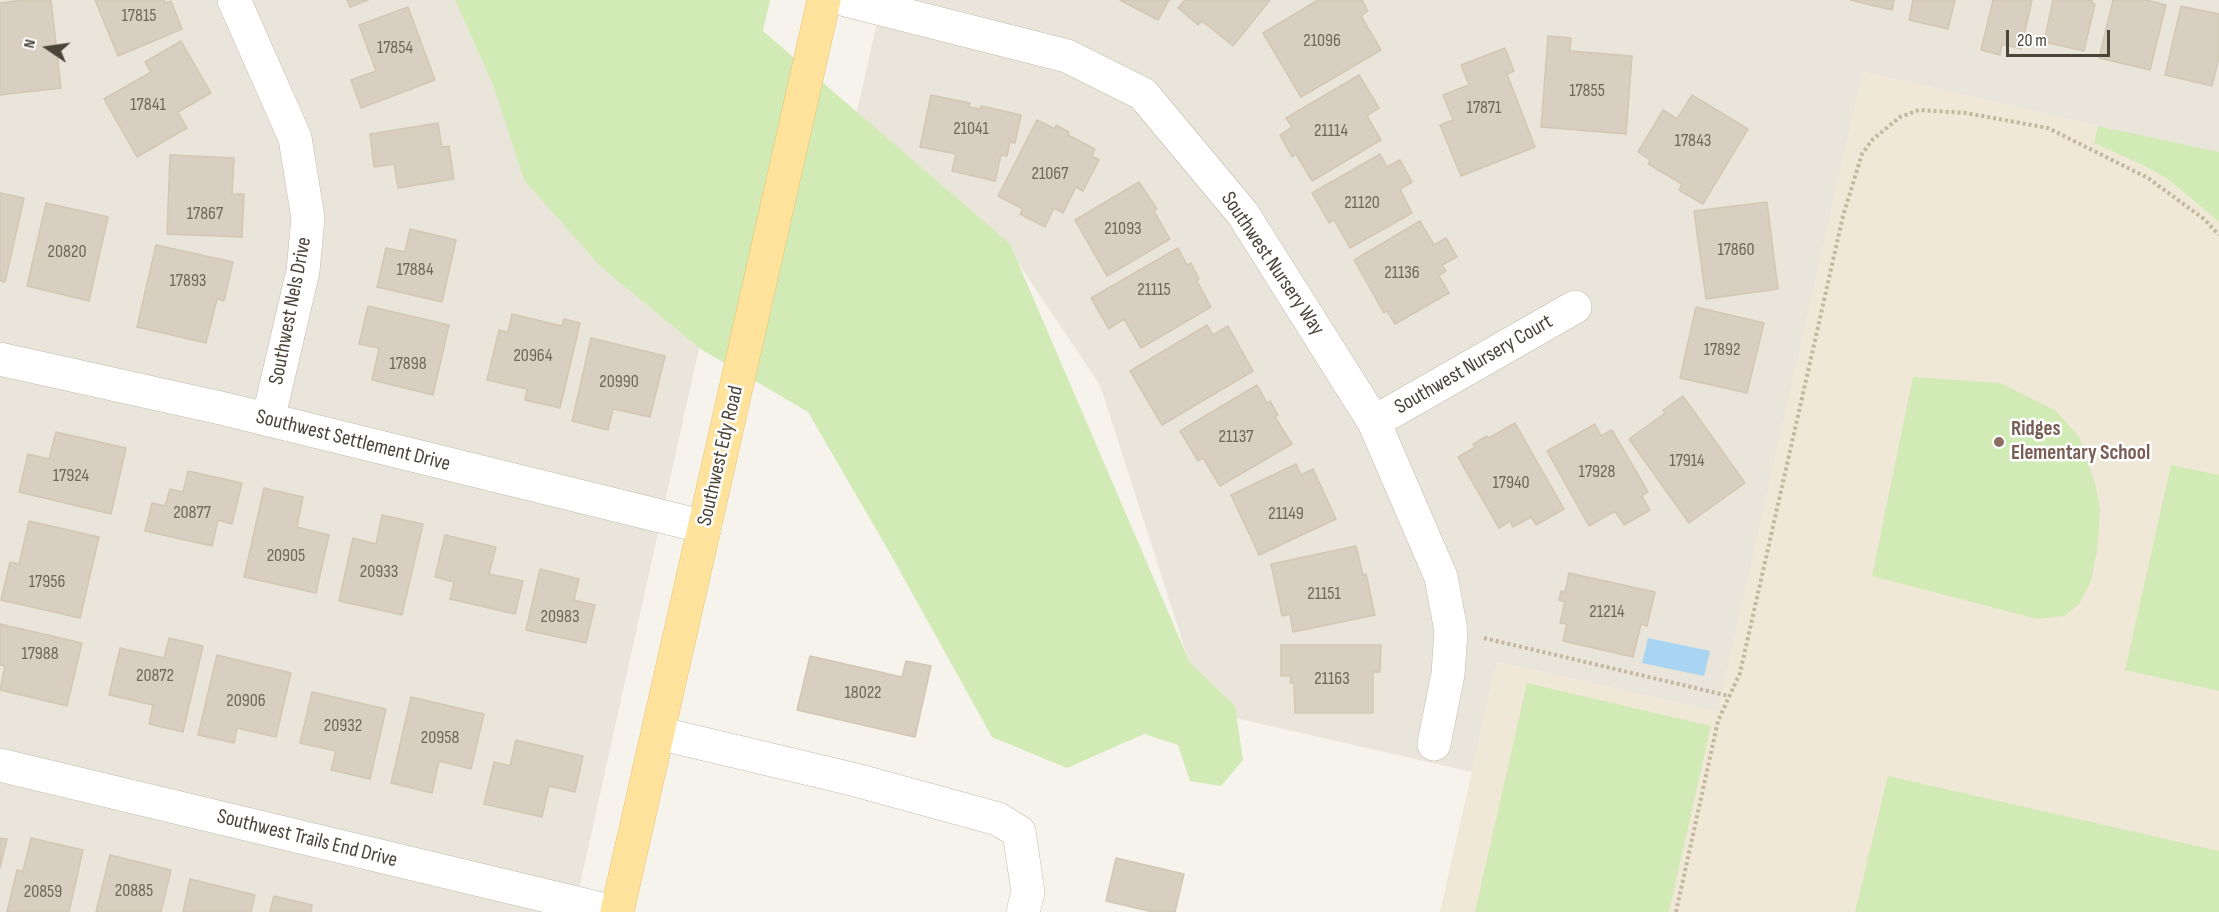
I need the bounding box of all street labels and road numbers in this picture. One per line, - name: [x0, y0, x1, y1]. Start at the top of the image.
- street label: Southwest Nursery Way: [1215, 188, 1329, 340]
- street label: Southwest Nels Drive: [264, 235, 318, 387]
- street label: Southwest Nursery Court: [1390, 310, 1558, 420]
- street label: Southwest Edy Road: [693, 383, 749, 529]
- street label: Southwest Settlement Drive: [253, 405, 453, 477]
- street label: Southwest Trails End Drive: [214, 804, 400, 874]

